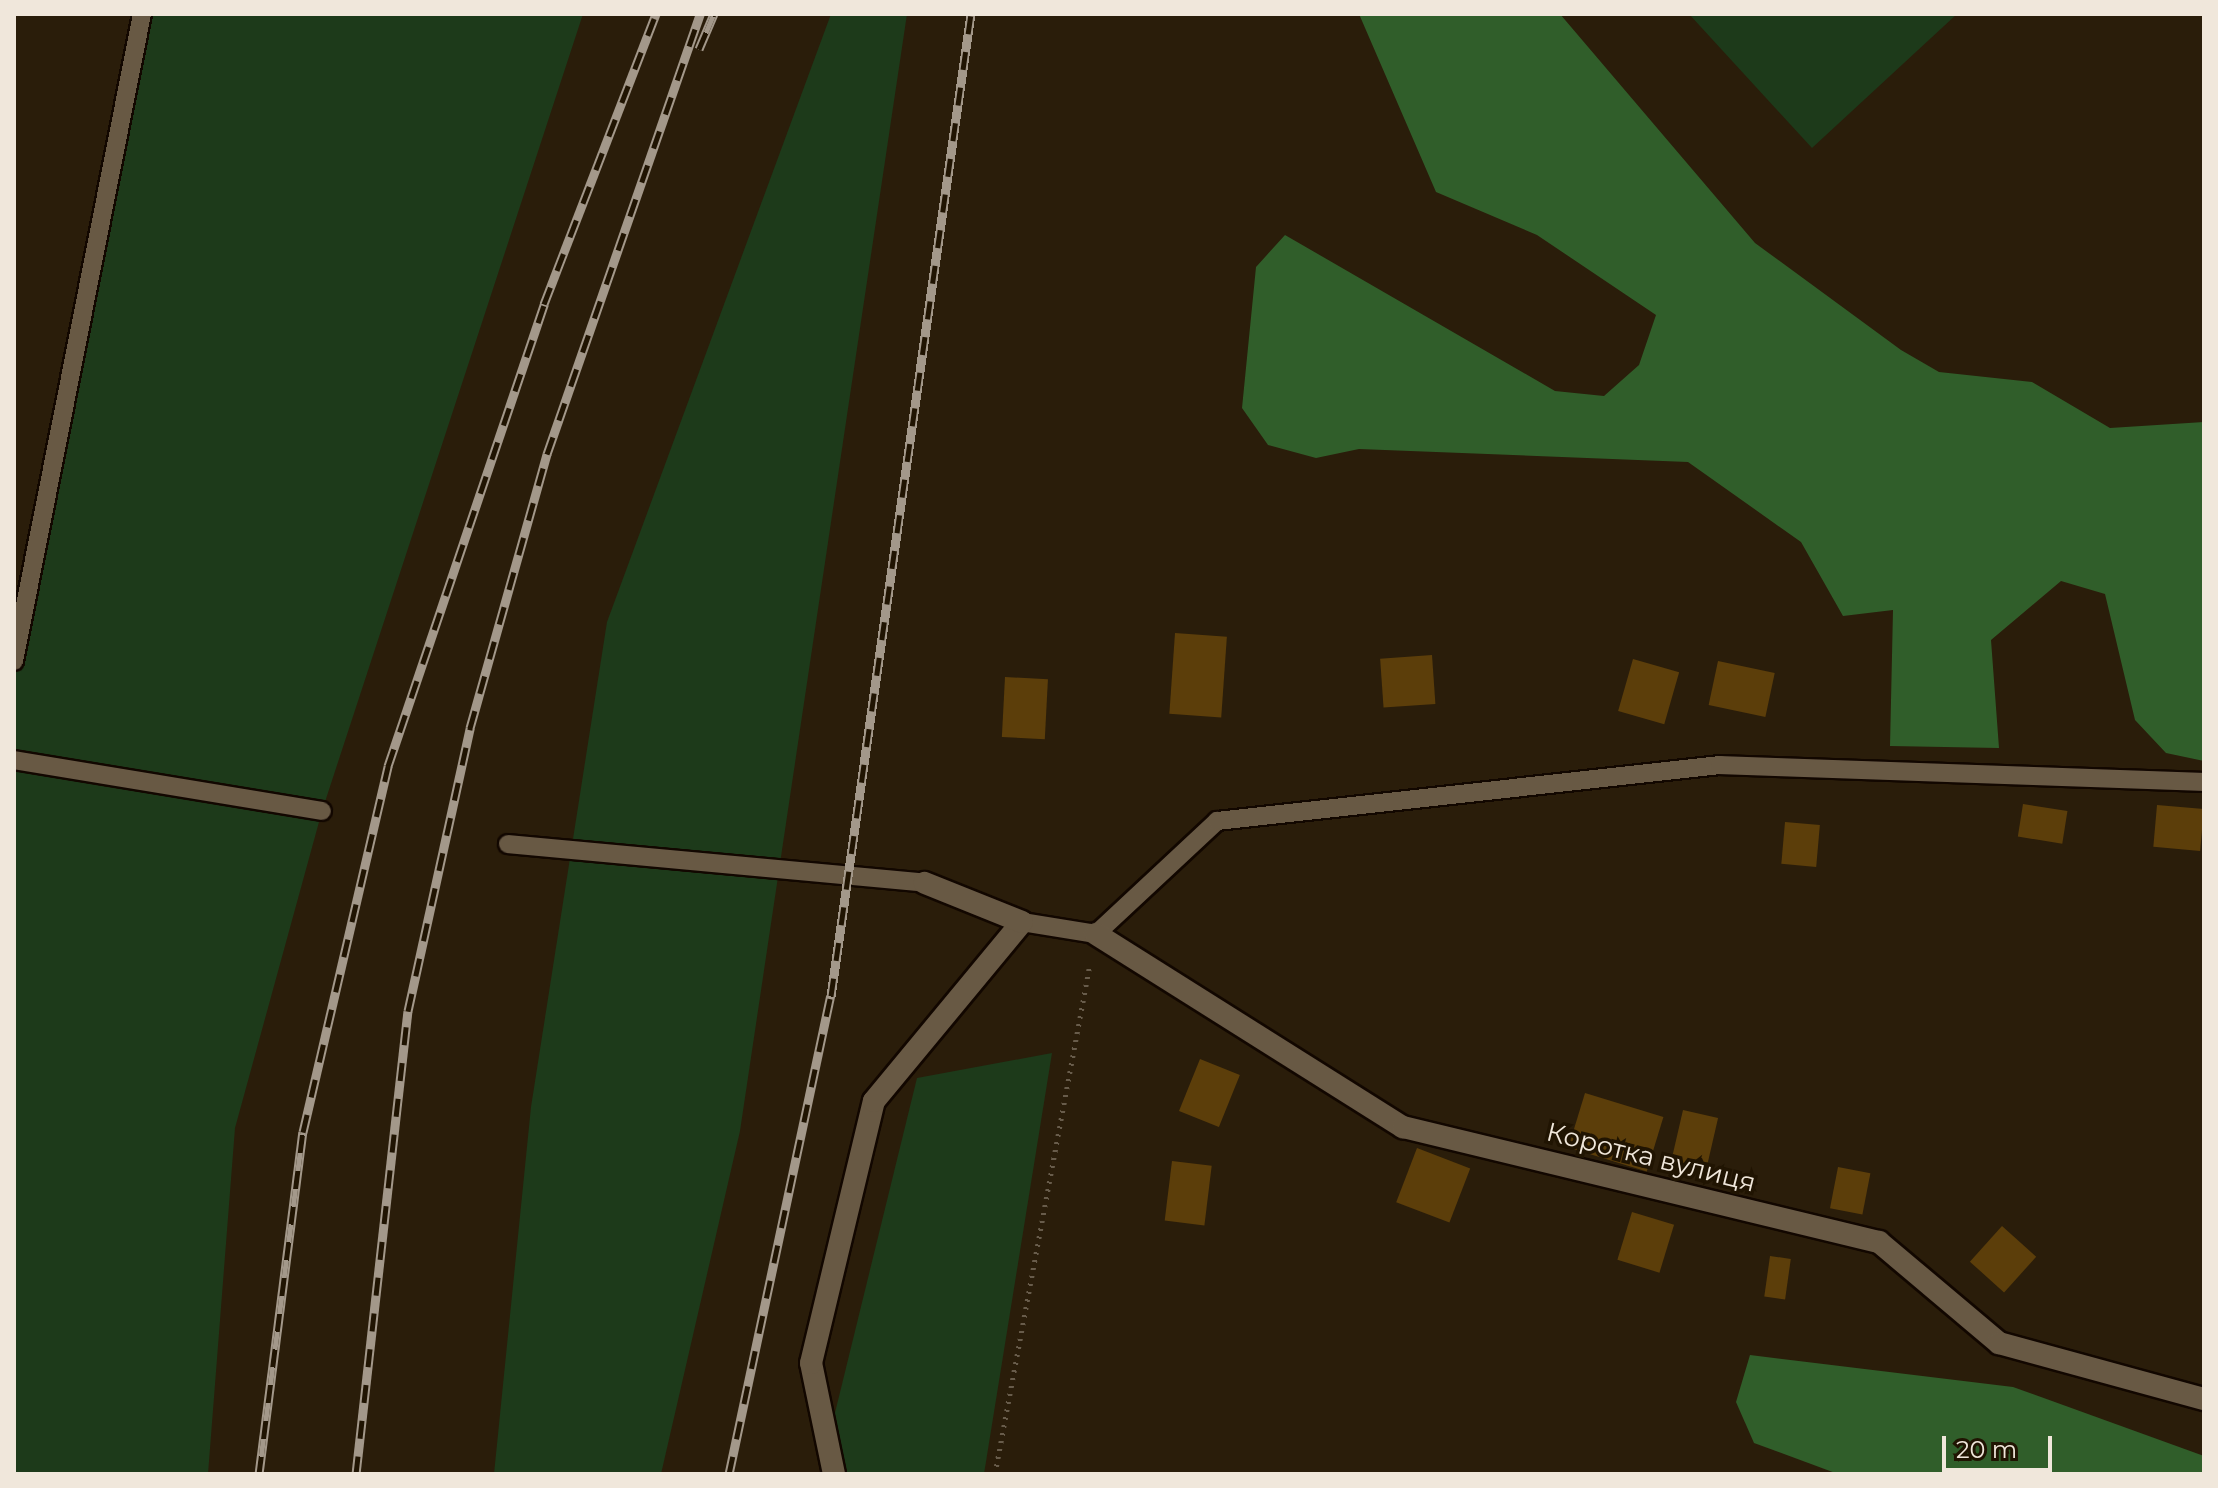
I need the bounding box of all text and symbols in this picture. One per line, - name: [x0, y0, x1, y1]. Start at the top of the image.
- street label: Коротка вулиця: [1543, 1117, 1759, 1199]
- scale bar: [1946, 1420, 2056, 1470]
- text: 20 m: [1956, 1435, 2017, 1464]

